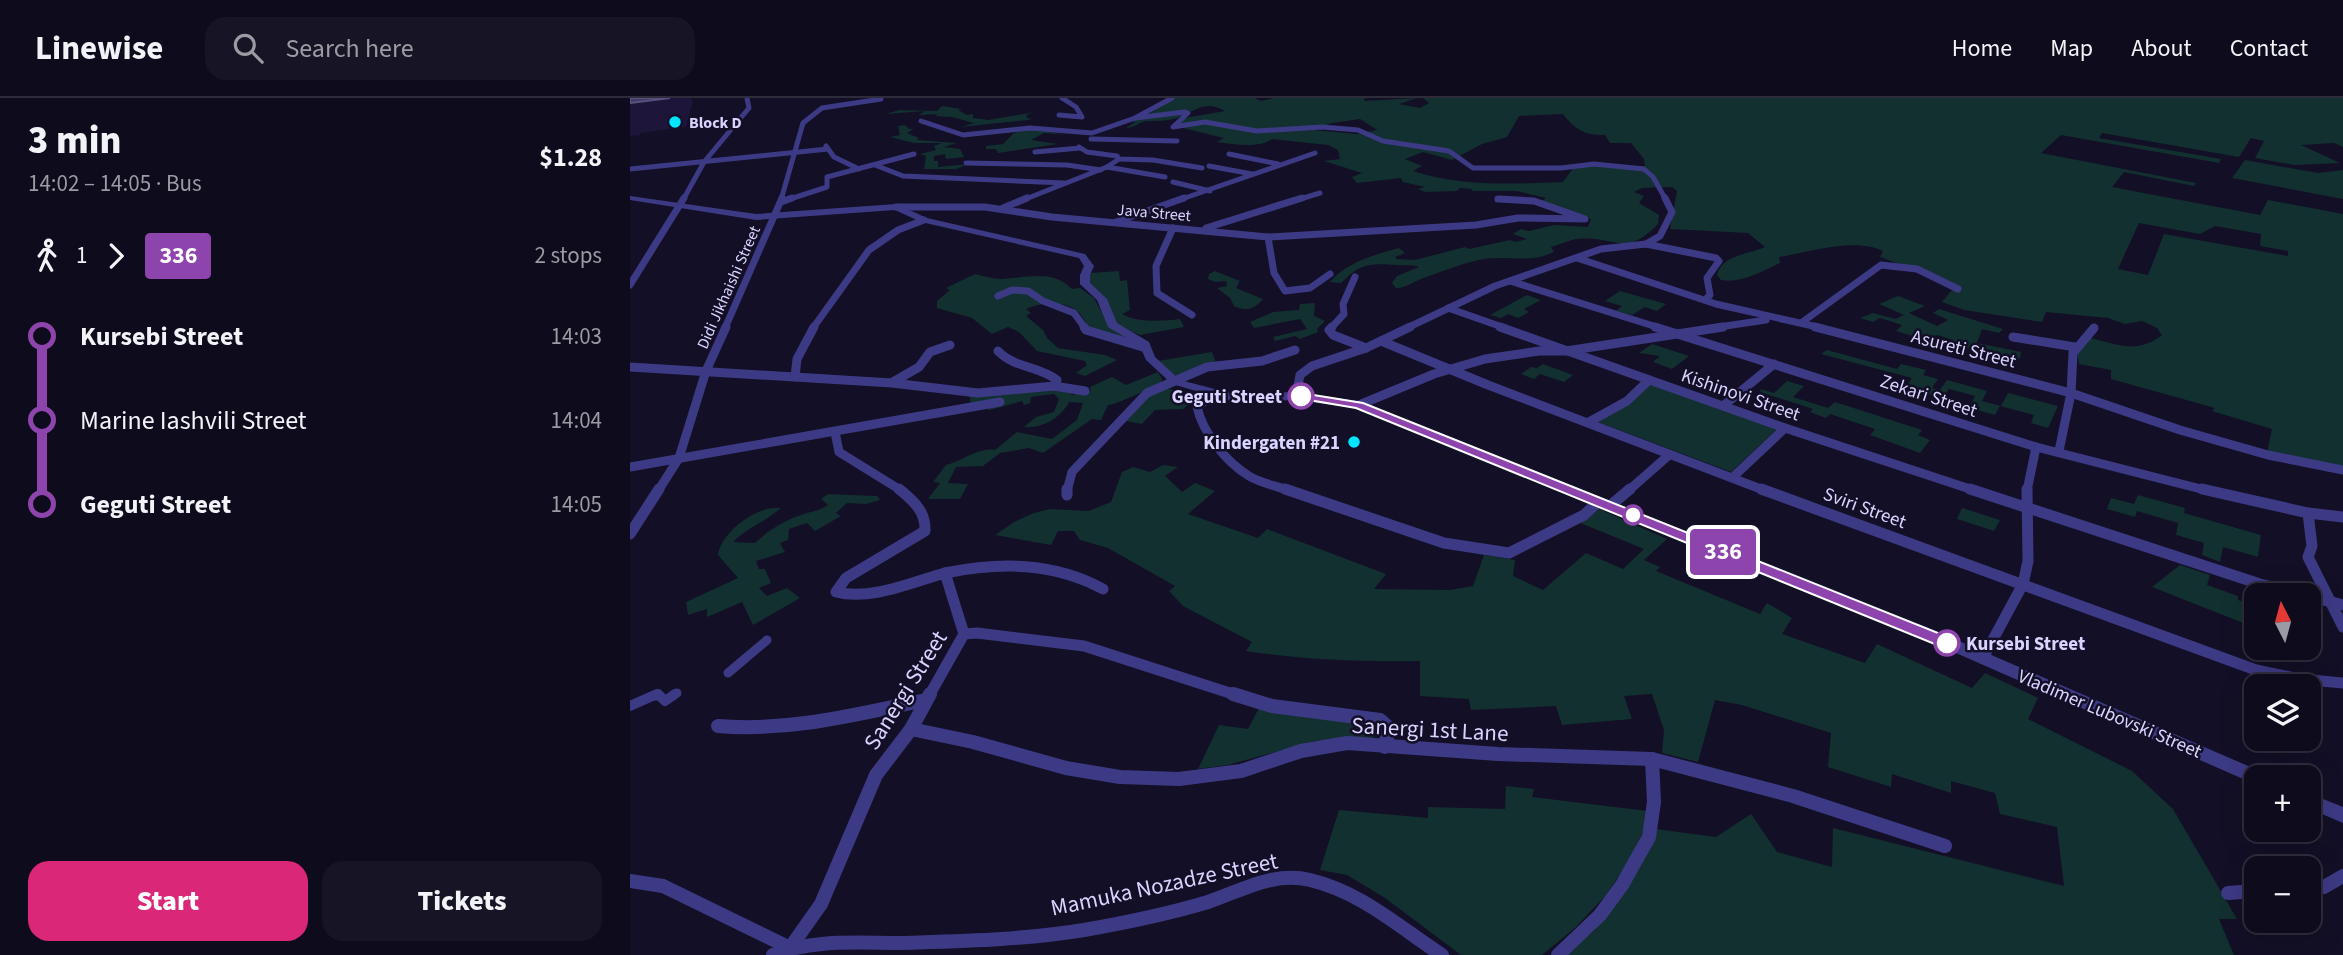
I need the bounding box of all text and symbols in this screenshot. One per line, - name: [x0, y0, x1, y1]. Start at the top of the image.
- search box: [205, 17, 695, 80]
- text: Linewise: [35, 25, 163, 72]
- icon: search: [229, 29, 267, 67]
- text: Search here: [285, 30, 414, 67]
- text: Home: [1952, 31, 2012, 66]
- text: Map: [2050, 31, 2093, 66]
- text: About: [2131, 31, 2192, 66]
- text: Contact: [2230, 31, 2308, 66]
- place label: Block D: [689, 112, 742, 134]
- text: 3 min: [28, 114, 121, 168]
- marker: Block D: [667, 114, 683, 130]
- text: $1.28: [539, 139, 602, 176]
- text: 14:02 – 14:05 · Bus: [28, 167, 202, 200]
- street label: Java Street: [1116, 199, 1192, 227]
- street label: Didi Jikhaishi Street: [692, 222, 766, 352]
- icon: walk: [28, 237, 66, 275]
- icon: forward: [97, 237, 135, 275]
- text: 336: [159, 238, 197, 273]
- text: 1: [76, 239, 87, 272]
- text: 2 stops: [535, 239, 602, 272]
- text: Kursebi Street: [80, 318, 243, 355]
- text: 14:03: [551, 320, 602, 353]
- street label: Asureti Street: [1908, 323, 2019, 376]
- street label: Kishinovi Street: [1677, 362, 1804, 429]
- street label: Zekari Street: [1876, 368, 1981, 425]
- marker: Geguti Street: [1288, 383, 1314, 409]
- place label: Geguti Street: [1172, 384, 1282, 411]
- text: Marine Iashvili Street: [80, 402, 307, 439]
- text: 14:04: [551, 404, 602, 437]
- place label: Kindergaten #21: [1203, 430, 1340, 457]
- marker: Kindergaten #21: [1346, 434, 1362, 450]
- street label: Sviri Street: [1819, 481, 1910, 536]
- text: Geguti Street: [80, 486, 231, 523]
- text: 14:05: [551, 488, 602, 521]
- unlabelled marker: [1623, 505, 1643, 525]
- line badge: 336: [1683, 529, 1763, 575]
- text: 336: [1704, 534, 1742, 569]
- north arrow: [2244, 583, 2320, 660]
- map controls: [2244, 583, 2321, 933]
- street label: Sanergi Street: [856, 624, 955, 756]
- marker: Kursebi Street: [1934, 630, 1960, 656]
- place label: Kursebi Street: [1966, 631, 2085, 658]
- street label: Vladimer Lubovski Street: [2013, 663, 2206, 766]
- button: layers: [2244, 674, 2321, 751]
- street label: Sanergi 1st Lane: [1351, 709, 1509, 750]
- button: +: [2244, 765, 2321, 842]
- street label: Mamuka Nozadze Street: [1048, 844, 1281, 925]
- button: −: [2244, 856, 2321, 933]
- button: Start: [28, 861, 308, 941]
- button: Tickets: [322, 861, 602, 941]

